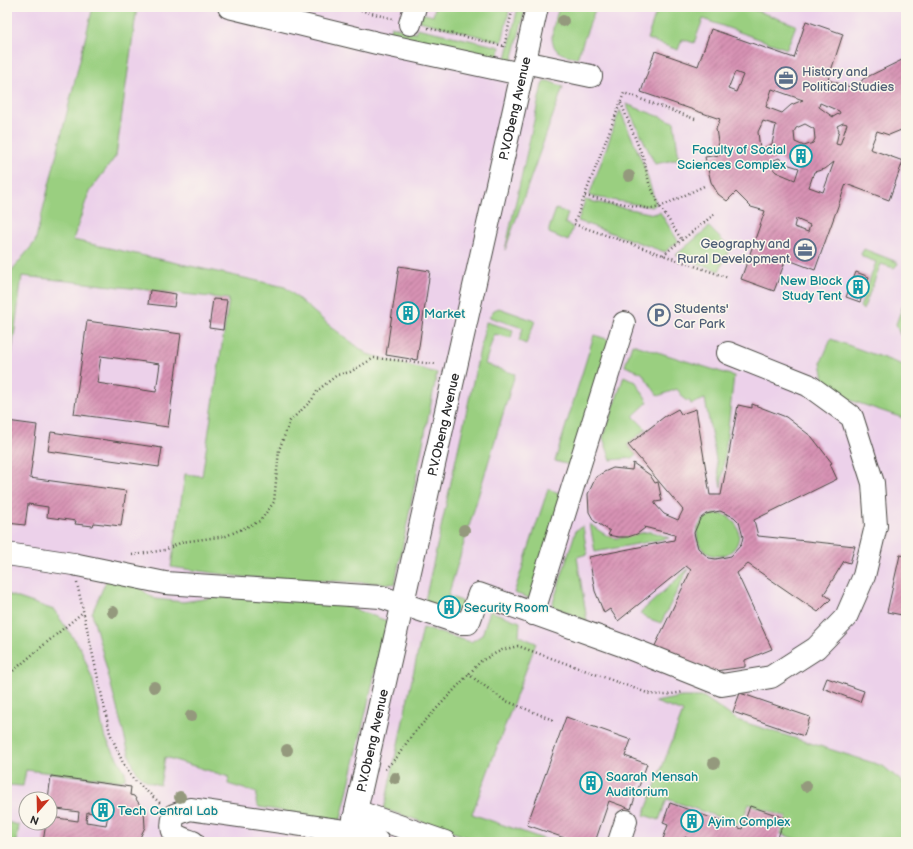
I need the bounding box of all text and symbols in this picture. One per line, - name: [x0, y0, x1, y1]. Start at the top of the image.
- street label: P.V.Obeng Avenue: [496, 55, 535, 162]
- place label: History and Political Studies: [802, 64, 895, 95]
- office icon: History and Political Studies: [773, 65, 799, 91]
- place label: Faculty of Social Sciences Complex: [677, 142, 786, 173]
- building icon: Faculty of Social Sciences Complex: [788, 143, 814, 169]
- place label: Geography and Rural Development: [677, 236, 790, 267]
- office icon: Geography and Rural Development: [792, 237, 818, 263]
- place label: New Block Study Tent: [780, 273, 843, 304]
- building icon: New Block Study Tent: [845, 274, 871, 300]
- building icon: Market: [395, 300, 421, 326]
- place label: Students' Car Park: [674, 301, 729, 332]
- parking icon: Students' Car Park: [646, 302, 672, 328]
- place label: Market: [424, 306, 465, 322]
- street label: P.V.Obeng Avenue: [425, 371, 463, 478]
- building icon: Security Room: [436, 594, 462, 620]
- place label: Security Room: [464, 600, 549, 616]
- street label: P.V.Obeng Avenue: [353, 687, 392, 794]
- place label: Saarah Mensah Auditorium: [606, 769, 698, 800]
- building icon: Saarah Mensah Auditorium: [578, 770, 604, 796]
- north arrow: [18, 791, 58, 831]
- building icon: Tech Central Lab: [90, 797, 116, 823]
- place label: Tech Central Lab: [118, 803, 218, 819]
- building icon: Ayim Complex: [679, 808, 705, 834]
- text: N: [29, 812, 41, 827]
- place label: Ayim Complex: [708, 814, 790, 830]

